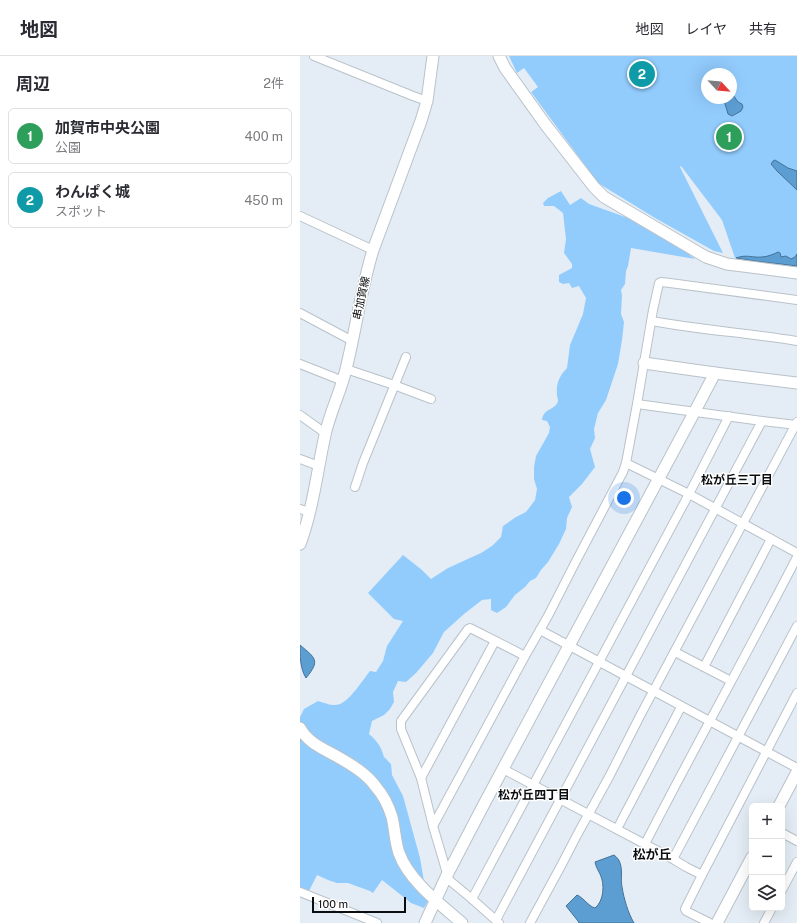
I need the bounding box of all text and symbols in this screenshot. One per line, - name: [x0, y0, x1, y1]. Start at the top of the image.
- text: 地図: [20, 18, 58, 40]
- text: 地図: [635, 21, 663, 37]
- text: レイヤ: [685, 21, 727, 37]
- text: 共有: [749, 21, 777, 37]
- pin: 2: [629, 59, 655, 89]
- north arrow: [701, 68, 737, 104]
- text: 周辺: [16, 74, 50, 94]
- text: 2件: [263, 76, 284, 91]
- text: 加賀市中央公園: [55, 119, 160, 136]
- pin: 1: [716, 122, 742, 152]
- text: 1: [27, 129, 33, 144]
- text: 400 m: [245, 129, 283, 144]
- text: 公園: [55, 140, 81, 155]
- text: わんぱく城: [55, 183, 130, 200]
- text: 2: [26, 193, 34, 208]
- text: 450 m: [244, 193, 283, 208]
- text: スポット: [55, 204, 107, 219]
- street label: 串加賀線: [351, 275, 371, 321]
- district label: 松が丘三丁目: [701, 473, 773, 487]
- your location: [614, 488, 634, 508]
- district label: 松が丘四丁目: [498, 788, 570, 802]
- map controls: [749, 803, 785, 911]
- button: +: [749, 803, 785, 839]
- button: −: [749, 839, 785, 875]
- district label: 松が丘: [632, 847, 672, 862]
- button: layers: [749, 875, 785, 911]
- scale bar: [312, 895, 406, 914]
- text: 100 m: [318, 898, 348, 910]

